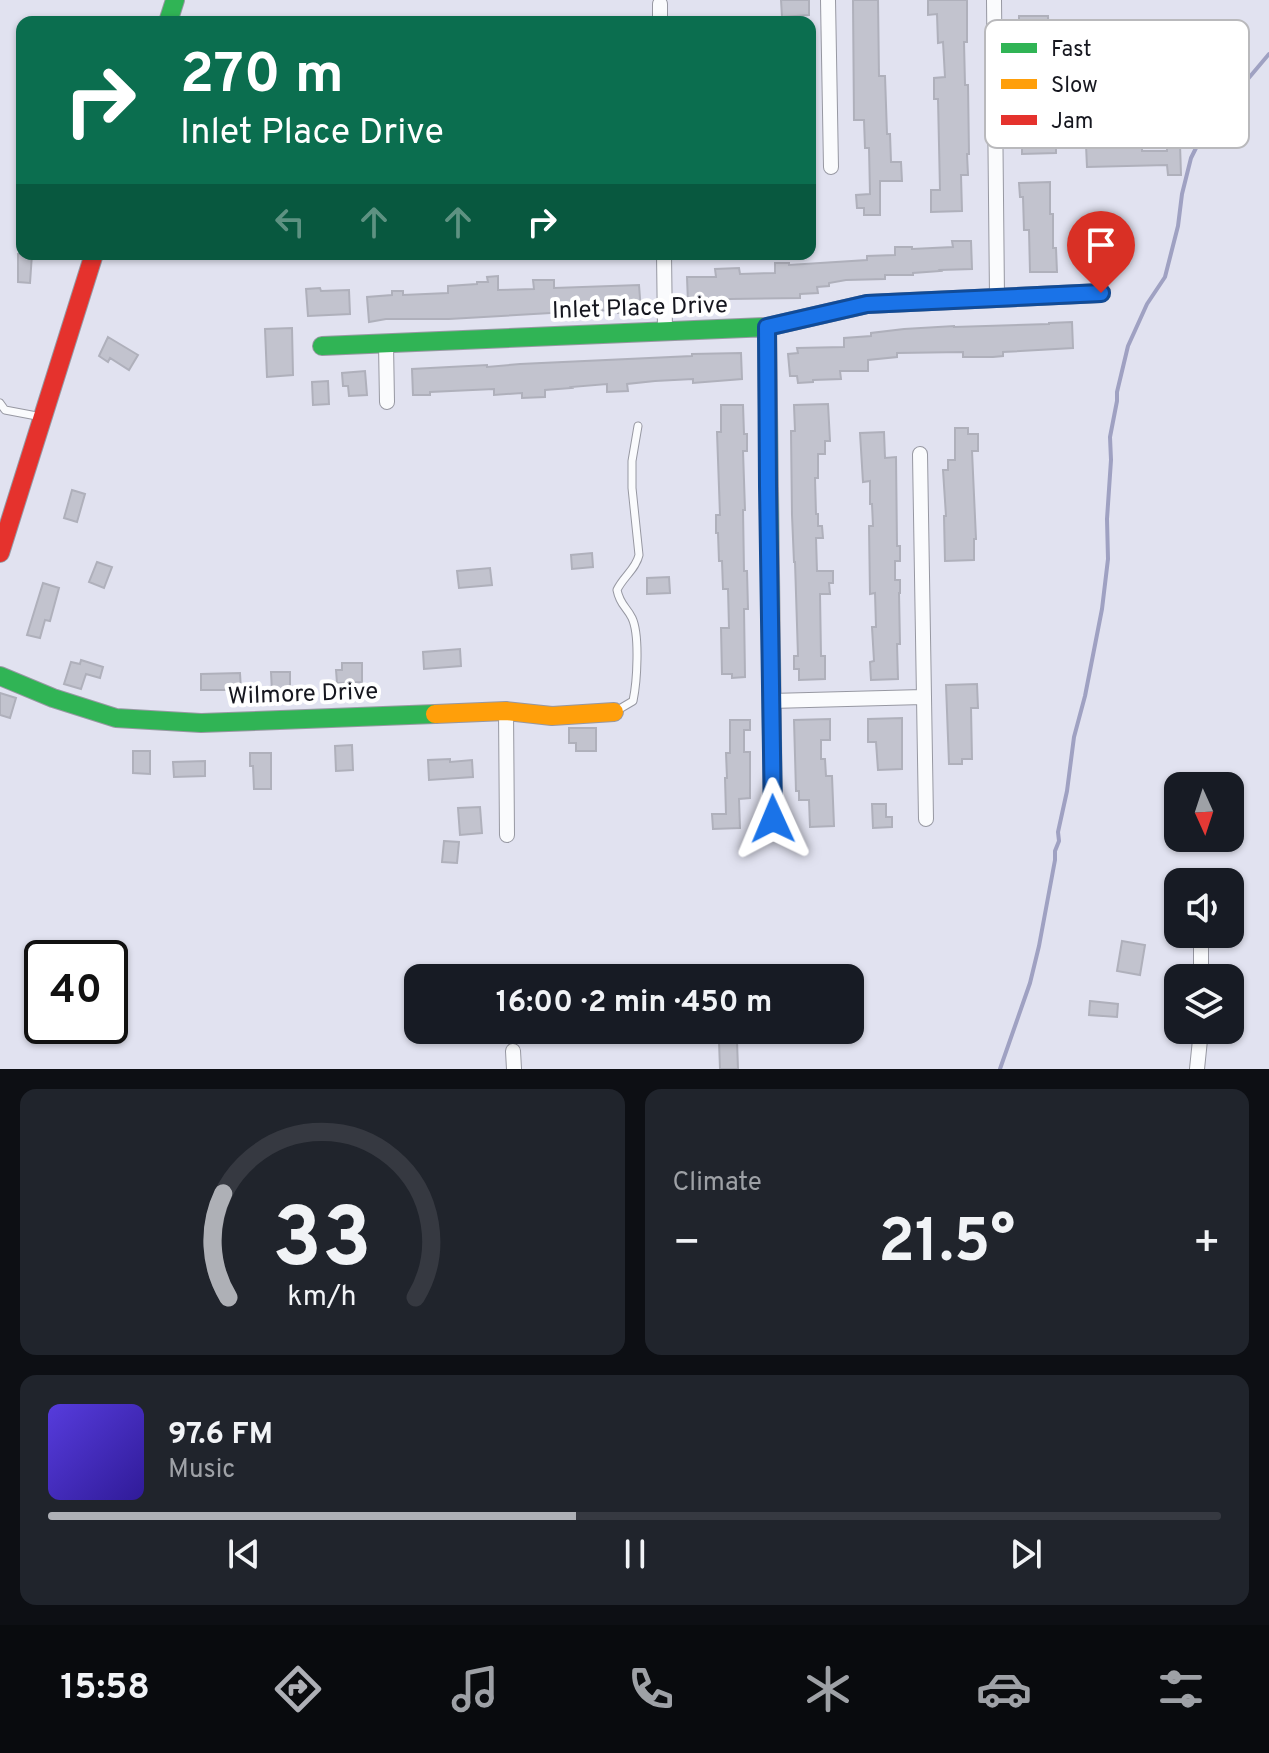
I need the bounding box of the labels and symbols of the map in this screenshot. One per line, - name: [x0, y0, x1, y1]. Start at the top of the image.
- legend: [985, 20, 1249, 148]
- text: Fast: [1051, 37, 1092, 64]
- text: Slow: [1051, 73, 1098, 100]
- text: Jam: [1051, 109, 1094, 136]
- pin: [1067, 211, 1135, 293]
- street label: Inlet Place Drive: [552, 291, 728, 327]
- street label: Wilmore Drive: [227, 677, 379, 713]
- north arrow: [1164, 772, 1244, 852]
- position arrow: [731, 777, 815, 861]
- speed limit sign: 40: [24, 940, 128, 1044]

